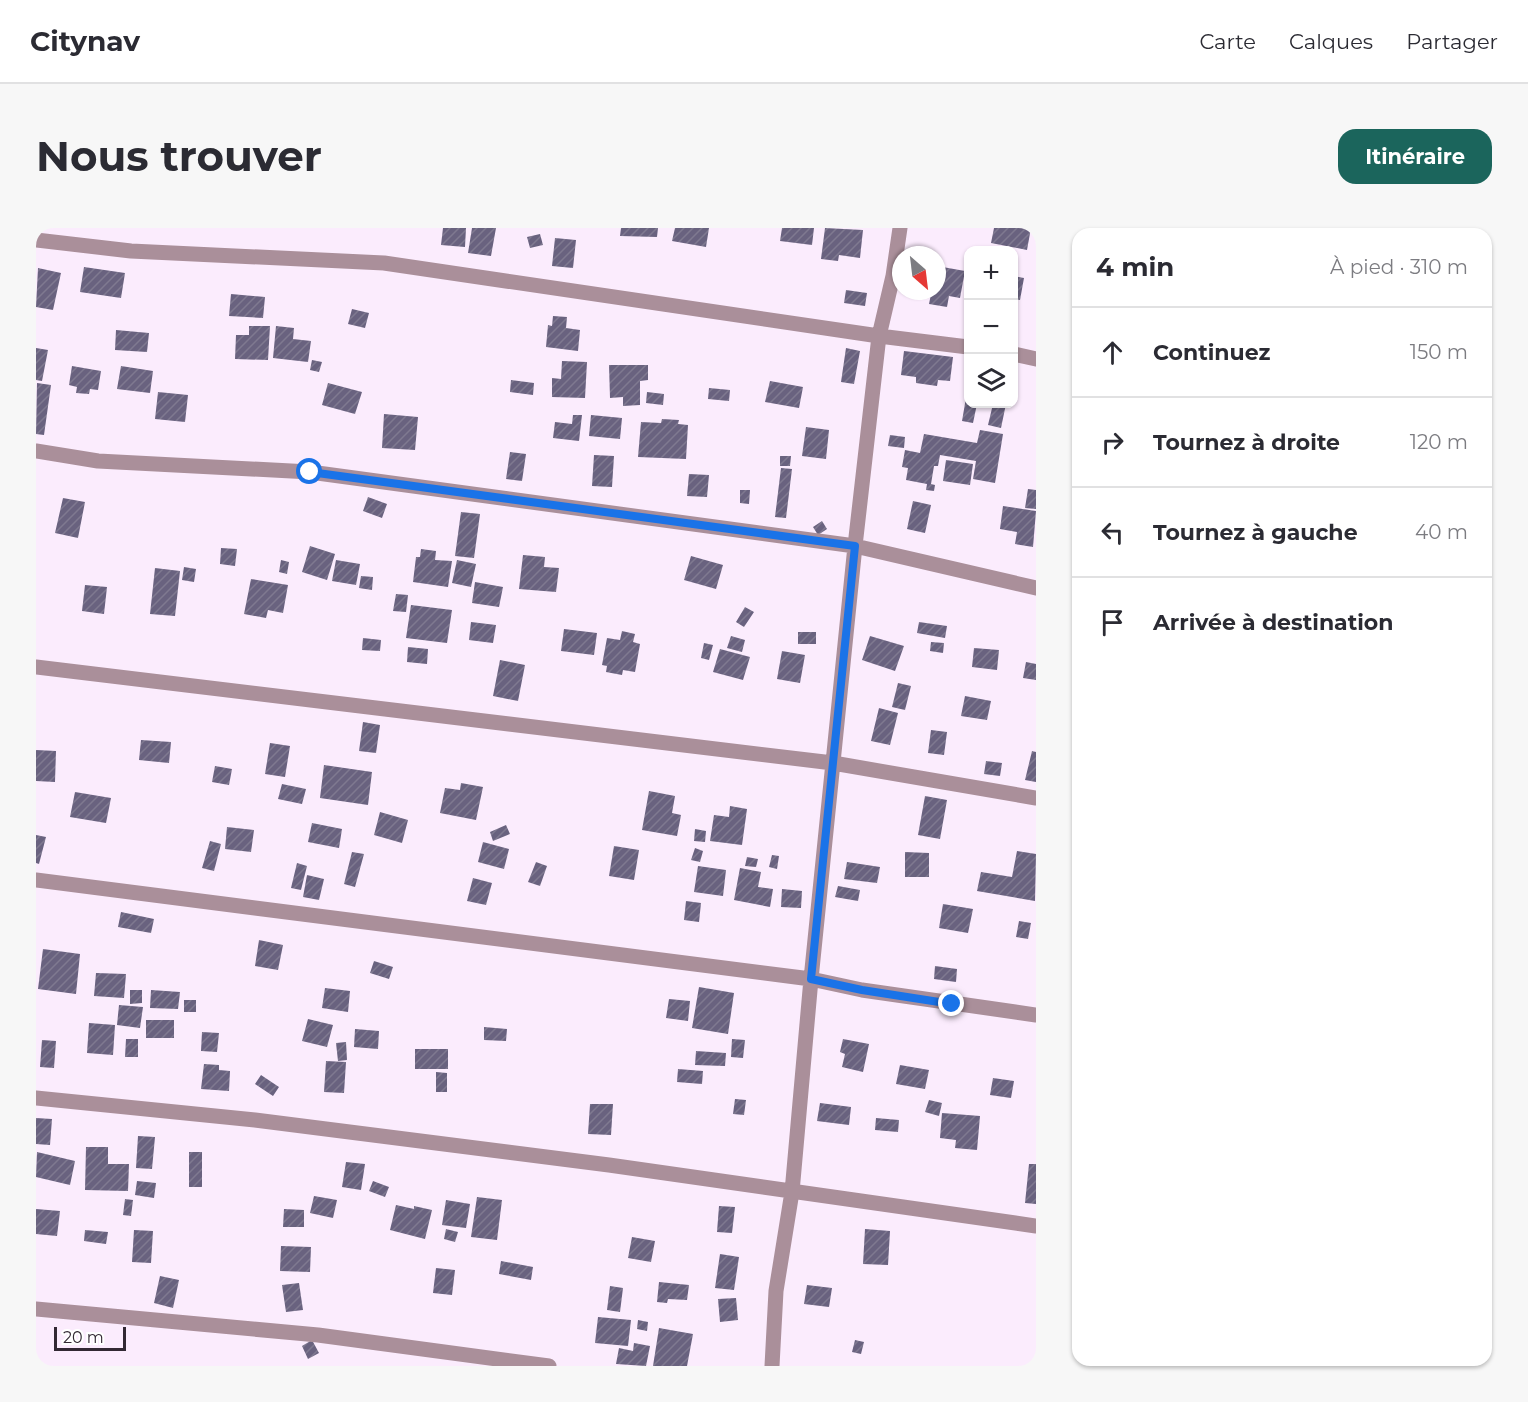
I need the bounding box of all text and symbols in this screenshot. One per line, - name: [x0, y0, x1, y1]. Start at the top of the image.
- text: Citynav: [30, 24, 140, 58]
- text: Carte: [1199, 29, 1256, 54]
- text: Calques: [1289, 29, 1373, 54]
- text: Partager: [1406, 29, 1498, 54]
- button: Itinéraire: [1338, 129, 1492, 184]
- text: Nous trouver: [36, 130, 322, 182]
- north arrow: [892, 246, 946, 300]
- map controls: [964, 246, 1018, 408]
- button: +: [964, 246, 1018, 300]
- text: 4 min: [1096, 251, 1174, 283]
- text: À pied · 310 m: [1330, 255, 1468, 279]
- button: −: [964, 300, 1018, 354]
- icon: ahead: [1096, 336, 1129, 369]
- text: Continuez: [1153, 339, 1270, 366]
- text: 150 m: [1410, 340, 1468, 364]
- button: layers: [964, 354, 1018, 408]
- icon: right: [1096, 426, 1129, 459]
- text: Tournez à droite: [1153, 429, 1340, 456]
- text: 120 m: [1410, 430, 1468, 454]
- route start: [296, 458, 322, 484]
- icon: left: [1096, 516, 1129, 549]
- text: Tournez à gauche: [1153, 519, 1358, 546]
- text: 40 m: [1415, 520, 1468, 544]
- icon: arrive: [1096, 606, 1129, 639]
- text: Arrivée à destination: [1153, 609, 1393, 636]
- route end: [938, 990, 964, 1016]
- scale bar: [54, 1324, 126, 1352]
- text: 20 m: [63, 1328, 104, 1347]

